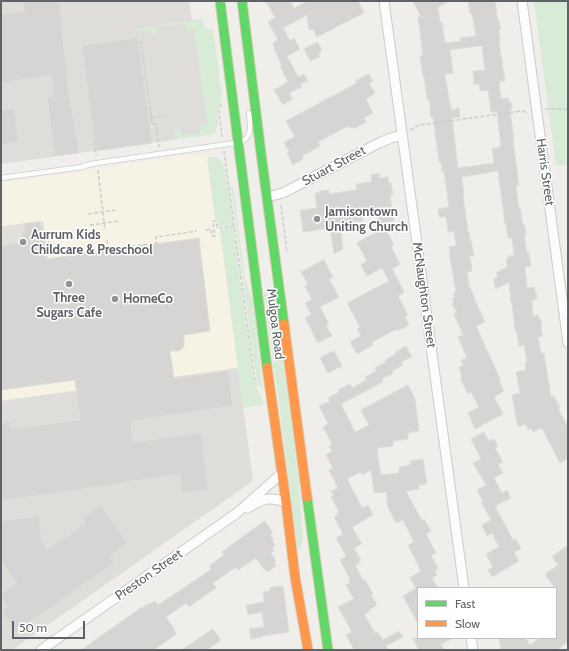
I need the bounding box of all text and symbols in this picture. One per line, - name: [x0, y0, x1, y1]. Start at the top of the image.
- street label: Harris Street: [533, 137, 557, 207]
- street label: Stuart Street: [300, 143, 368, 189]
- place label: Jamisontown Uniting Church: [325, 204, 408, 235]
- marker: Jamisontown Uniting Church: [312, 214, 322, 224]
- place label: Aurrum Kids Childcare & Preschool: [31, 227, 153, 258]
- marker: Aurrum Kids Childcare & Preschool: [18, 237, 28, 247]
- street label: McNaughton Street: [409, 241, 439, 349]
- marker: Three Sugars Cafe: [64, 279, 74, 289]
- street label: Mulgoa Road: [263, 288, 287, 360]
- place label: Three Sugars Cafe: [36, 290, 102, 321]
- place label: HomeCo: [123, 291, 173, 307]
- marker: HomeCo: [110, 294, 120, 304]
- street label: Preston Street: [112, 546, 186, 604]
- legend: [417, 587, 557, 639]
- text: Fast: [455, 596, 475, 611]
- scale bar: [14, 613, 87, 639]
- text: Slow: [455, 616, 480, 631]
- text: 50 m: [19, 620, 47, 635]

